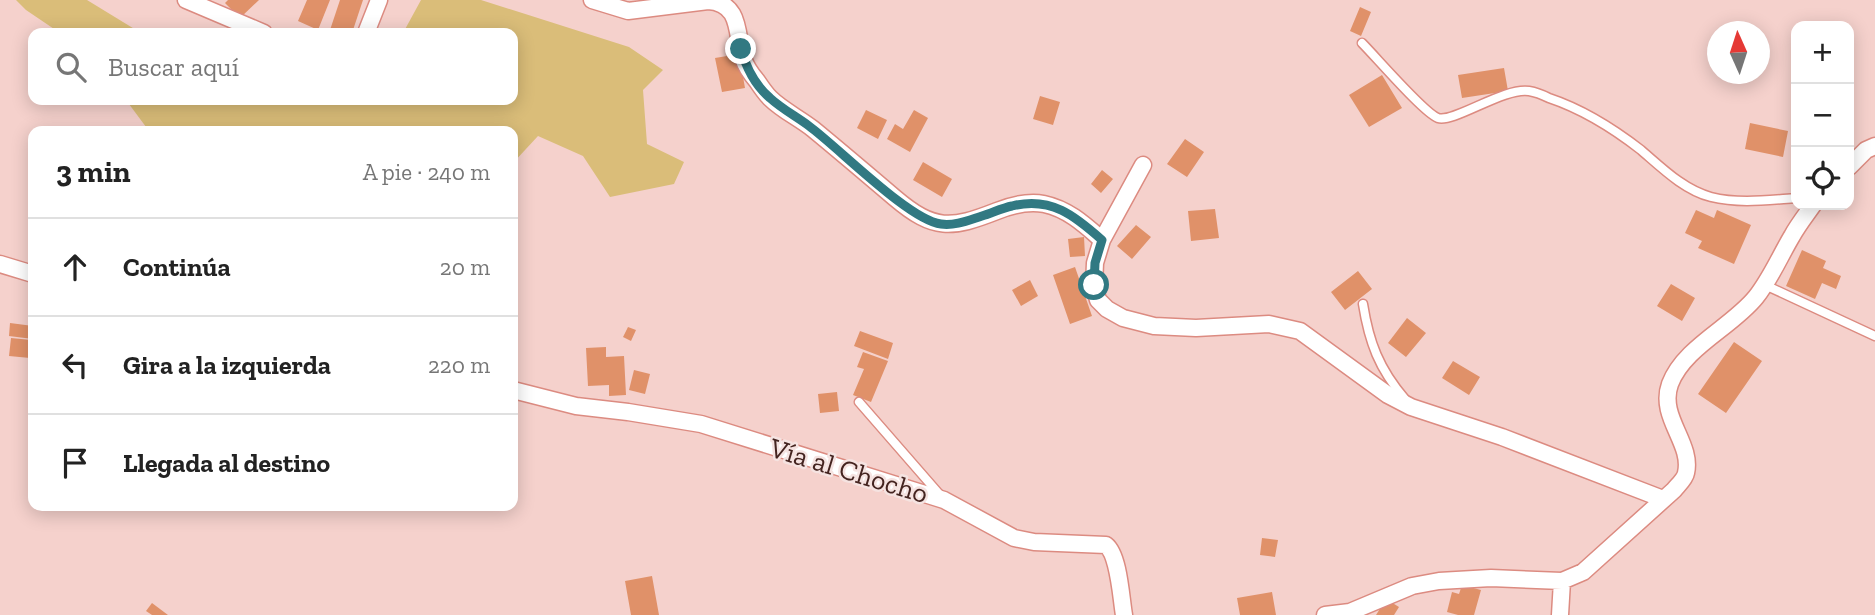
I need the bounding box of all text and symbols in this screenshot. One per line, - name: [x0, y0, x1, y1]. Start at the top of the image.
- north arrow: [1707, 21, 1770, 84]
- map controls: [1791, 21, 1854, 210]
- button: +: [1791, 21, 1854, 84]
- search box: [28, 28, 518, 105]
- route end: [725, 33, 756, 64]
- icon: search: [52, 48, 90, 86]
- text: Buscar aquí: [108, 51, 239, 83]
- button: −: [1791, 84, 1854, 147]
- button: locate: [1791, 147, 1854, 210]
- text: 3 min: [56, 154, 131, 190]
- text: A pie · 240 m: [363, 158, 490, 186]
- icon: ahead: [56, 248, 94, 286]
- text: Continúa: [123, 251, 231, 283]
- text: 20 m: [440, 253, 490, 281]
- route start: [1078, 269, 1109, 300]
- icon: left: [56, 346, 94, 384]
- text: Gira a la izquierda: [123, 349, 331, 381]
- text: 220 m: [428, 351, 490, 379]
- street label: Vía al Chocho: [765, 430, 932, 510]
- icon: arrive: [56, 444, 94, 482]
- text: Llegada al destino: [123, 447, 330, 479]

